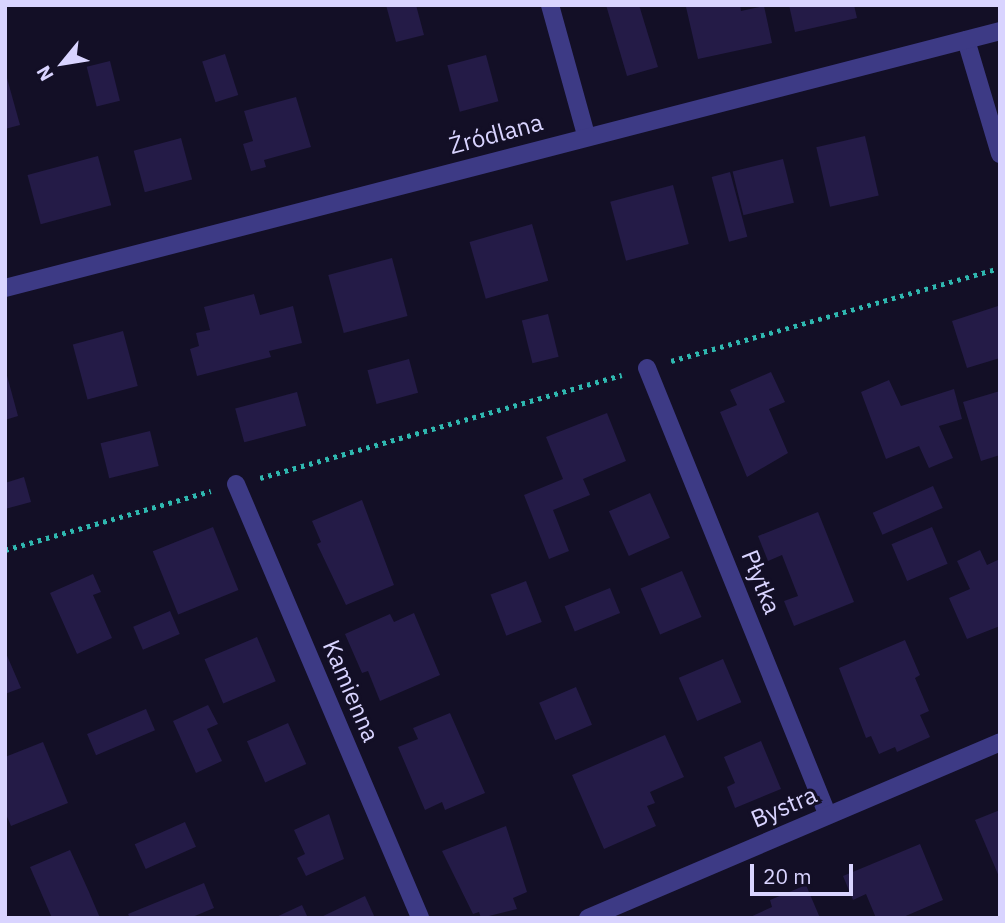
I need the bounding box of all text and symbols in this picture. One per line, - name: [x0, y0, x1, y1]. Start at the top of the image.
- north arrow: [28, 28, 98, 98]
- text: N: [31, 62, 59, 85]
- street label: Źródlana: [446, 108, 546, 160]
- street label: Płytka: [735, 546, 787, 618]
- street label: Kamienna: [317, 636, 385, 746]
- street label: Bystra: [747, 780, 821, 834]
- scale bar: [753, 850, 856, 894]
- text: 20 m: [763, 862, 812, 890]

